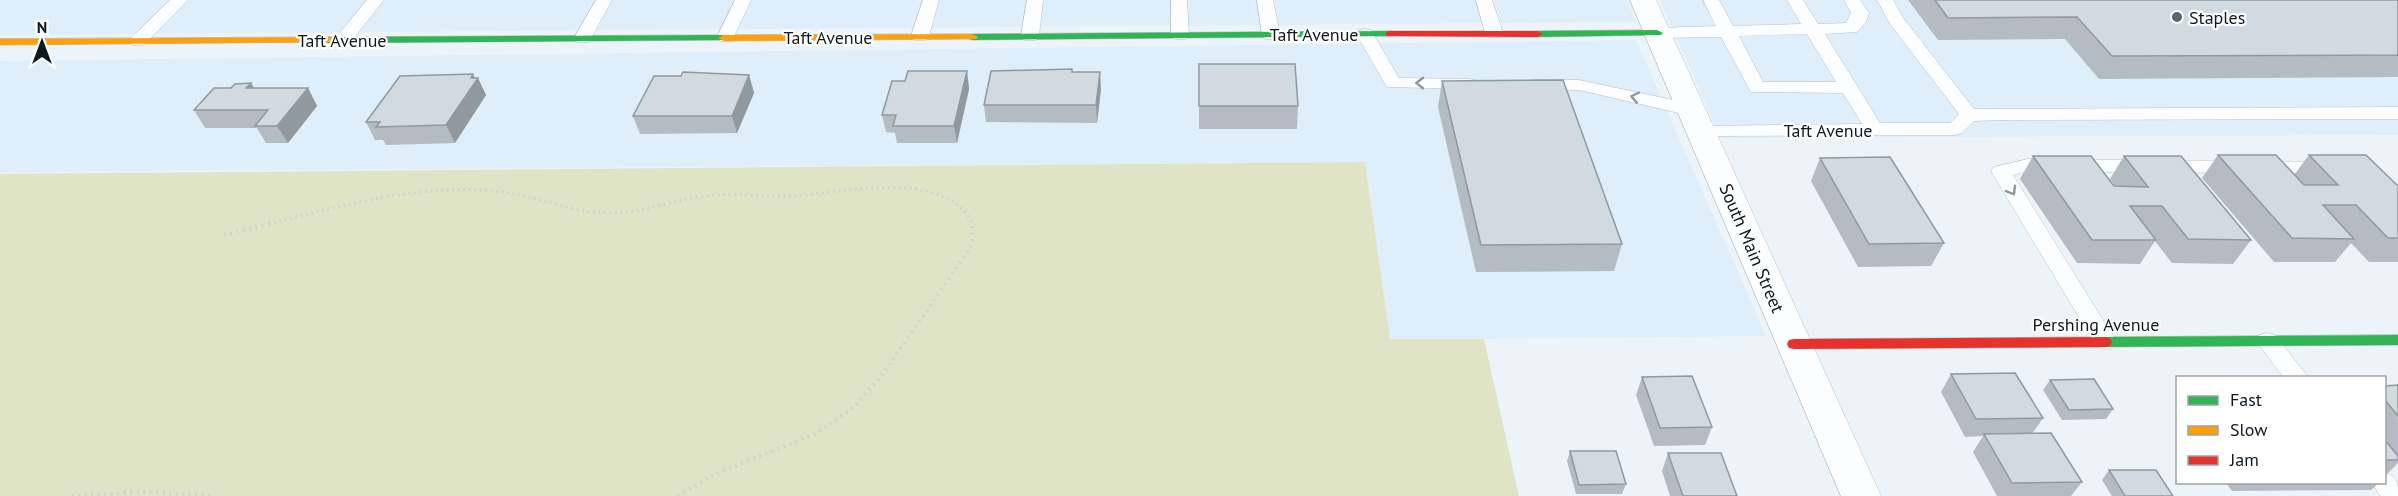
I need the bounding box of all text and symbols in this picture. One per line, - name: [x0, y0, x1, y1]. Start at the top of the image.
- place label: Staples: [2189, 6, 2245, 29]
- marker: Staples: [2170, 10, 2184, 24]
- north arrow: [12, 12, 72, 72]
- text: N: [37, 17, 47, 37]
- street label: Taft Avenue: [1269, 23, 1359, 46]
- street label: Taft Avenue: [783, 26, 873, 49]
- street label: Taft Avenue: [297, 29, 387, 52]
- one-way arrow: [1416, 77, 1425, 89]
- one-way arrow: [1630, 92, 1640, 105]
- street label: Taft Avenue: [1783, 119, 1873, 142]
- street label: South Main Street: [1714, 180, 1790, 316]
- one-way arrow: [2005, 184, 2017, 195]
- street label: Pershing Avenue: [2033, 313, 2159, 336]
- legend: [2176, 376, 2386, 484]
- text: Fast: [2230, 388, 2262, 411]
- text: Slow: [2230, 418, 2268, 441]
- text: Jam: [2229, 448, 2259, 471]

